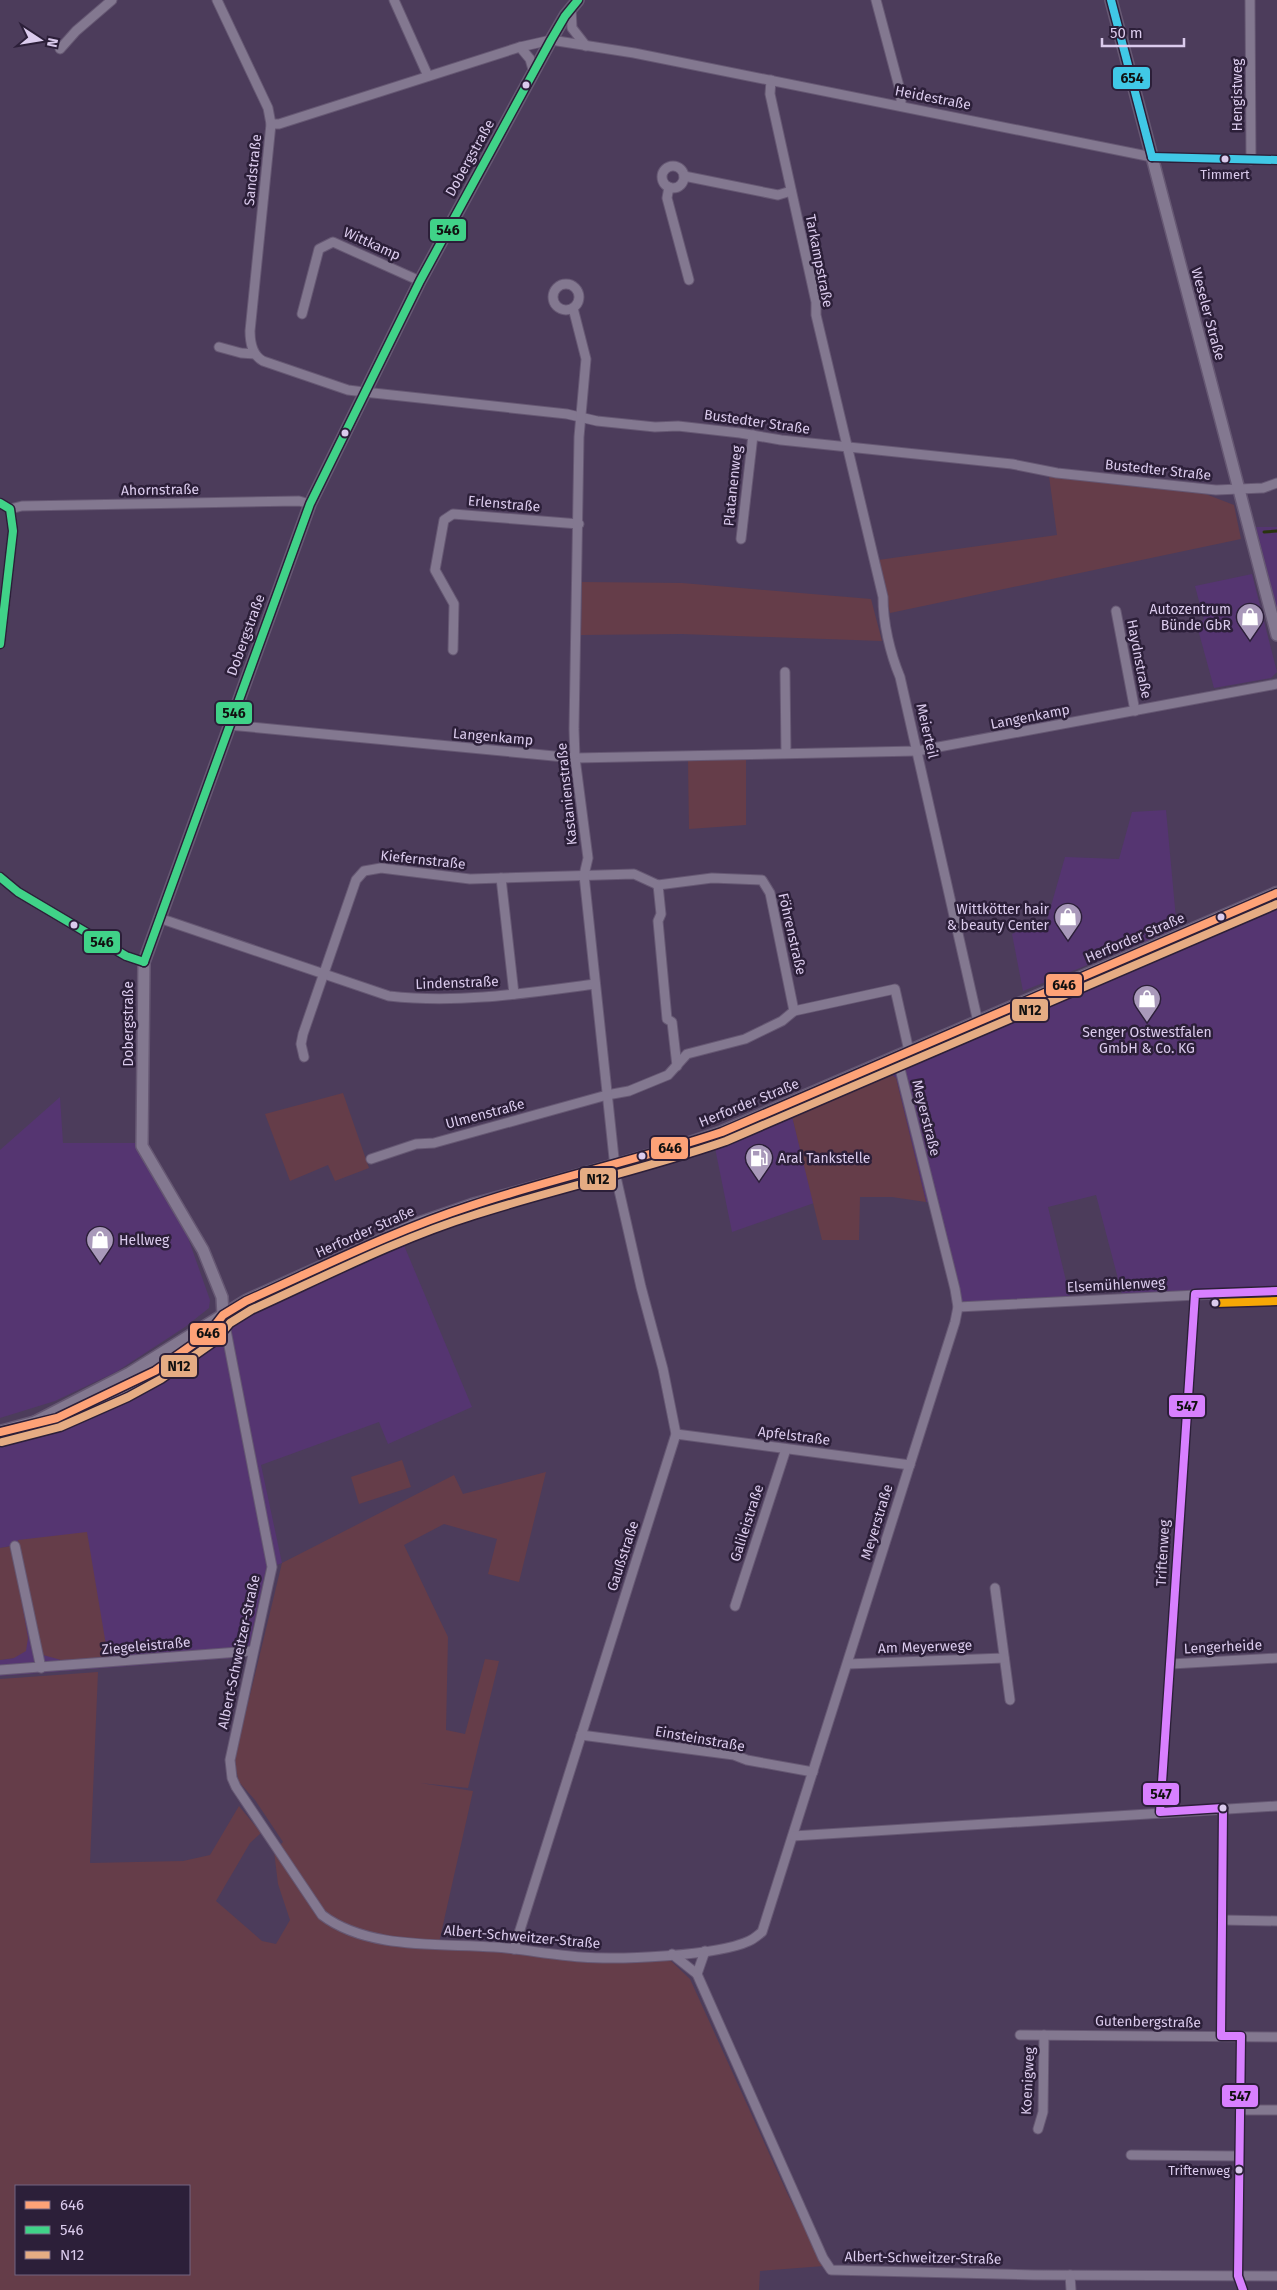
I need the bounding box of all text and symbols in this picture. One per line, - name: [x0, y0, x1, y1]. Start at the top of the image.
- north arrow: [15, 15, 65, 65]
- scale bar: [1102, 15, 1184, 47]
- text: 50 m: [1110, 24, 1143, 42]
- text: N: [43, 36, 62, 49]
- street label: Hengistweg: [1229, 58, 1246, 132]
- line badge: 654: [1112, 66, 1151, 90]
- text: 654: [1120, 70, 1144, 87]
- unlabelled marker: [521, 80, 531, 90]
- street label: Heidestraße: [894, 82, 972, 114]
- street label: Dobergstraße: [442, 116, 498, 200]
- street label: Sandstraße: [241, 133, 265, 207]
- marker: Timmert: [1220, 154, 1230, 164]
- place label: Timmert: [1200, 167, 1250, 182]
- street label: Tarkampstraße: [802, 213, 836, 309]
- line badge: 546: [429, 218, 467, 242]
- text: 546: [436, 222, 460, 239]
- street label: Wittkamp: [341, 224, 403, 264]
- street label: Weseler Straße: [1187, 266, 1229, 362]
- street label: Bustedter Straße: [703, 406, 811, 438]
- unlabelled marker: [340, 428, 350, 438]
- street label: Platanenweg: [720, 444, 746, 527]
- street label: Bustedter Straße: [1104, 456, 1212, 484]
- street label: Ahornstraße: [121, 481, 199, 499]
- street label: Erlenstraße: [467, 492, 541, 516]
- street label: Dobergstraße: [223, 592, 269, 678]
- place label: Autozentrum Bünde GbR: [1149, 601, 1232, 634]
- shop icon: Autozentrum Bünde GbR: [1235, 602, 1265, 641]
- street label: Haydnstraße: [1123, 618, 1155, 700]
- line badge: 546: [215, 701, 253, 725]
- street label: Langenkamp: [989, 701, 1071, 733]
- street label: Meierteil: [912, 702, 942, 760]
- text: 546: [222, 705, 246, 722]
- street label: Langenkamp: [452, 725, 534, 749]
- street label: Kastanienstraße: [553, 742, 581, 846]
- street label: Kiefernstraße: [380, 847, 466, 873]
- street label: Föhrenstraße: [774, 891, 810, 977]
- place label: Wittkötter hair & beauty Center: [947, 901, 1050, 934]
- shop icon: Wittkötter hair & beauty Center: [1053, 902, 1083, 941]
- street label: Herforder Straße: [1083, 909, 1187, 967]
- unlabelled marker: [1216, 912, 1226, 922]
- unlabelled marker: [69, 920, 79, 930]
- line badge: 546: [83, 930, 121, 954]
- text: 546: [90, 934, 114, 951]
- street label: Lindenstraße: [415, 973, 499, 993]
- line badge: 646: [1045, 973, 1083, 997]
- text: 646: [1052, 977, 1076, 994]
- street label: Dobergstraße: [120, 981, 137, 1067]
- shop icon: Senger Ostwestfalen GmbH & Co. KG: [1132, 984, 1162, 1023]
- line badge: N12: [1011, 998, 1049, 1022]
- text: N12: [1018, 1002, 1042, 1019]
- place label: Senger Ostwestfalen GmbH & Co. KG: [1082, 1024, 1212, 1057]
- street label: Herforder Straße: [696, 1075, 802, 1131]
- street label: Meyerstraße: [908, 1078, 944, 1158]
- street label: Ulmenstraße: [444, 1095, 526, 1133]
- line badge: 646: [650, 1136, 689, 1160]
- text: 646: [658, 1140, 682, 1157]
- fuel station icon: Aral Tankstelle: [744, 1143, 774, 1182]
- place label: Aral Tankstelle: [778, 1150, 870, 1167]
- unlabelled marker: [637, 1151, 647, 1161]
- line badge: N12: [579, 1167, 617, 1191]
- text: N12: [586, 1171, 610, 1188]
- street label: Herforder Straße: [313, 1203, 417, 1261]
- shop icon: Hellweg: [85, 1225, 115, 1264]
- place label: Hellweg: [119, 1232, 170, 1249]
- street label: Elsemühlenweg: [1066, 1274, 1167, 1296]
- unlabelled marker: [1210, 1298, 1220, 1308]
- line badge: 646: [189, 1322, 227, 1346]
- text: 646: [196, 1325, 220, 1342]
- line badge: N12: [160, 1354, 198, 1378]
- text: N12: [167, 1358, 191, 1375]
- line badge: 547: [1168, 1394, 1206, 1418]
- text: 547: [1176, 1398, 1198, 1415]
- street label: Apfelstraße: [757, 1423, 831, 1449]
- street label: Galileistraße: [727, 1482, 767, 1564]
- street label: Meyerstraße: [857, 1482, 897, 1562]
- street label: Gaußstraße: [604, 1519, 642, 1593]
- street label: Triftenweg: [1153, 1519, 1173, 1587]
- street label: Albert-Schweitzer-Straße: [214, 1573, 264, 1731]
- street label: Ziegeleistraße: [101, 1634, 191, 1658]
- street label: Lengerheide: [1183, 1636, 1263, 1658]
- street label: Am Meyerwege: [878, 1637, 972, 1657]
- street label: Einsteinstraße: [654, 1723, 746, 1755]
- line badge: 547: [1142, 1782, 1180, 1806]
- text: 547: [1150, 1786, 1172, 1803]
- unlabelled marker: [1218, 1803, 1228, 1813]
- street label: Albert-Schweitzer-Straße: [443, 1922, 601, 1952]
- street label: Gutenbergstraße: [1095, 2013, 1201, 2031]
- street label: Koenigweg: [1018, 2046, 1038, 2116]
- line badge: 547: [1221, 2084, 1259, 2108]
- text: 547: [1229, 2088, 1251, 2105]
- place label: Triftenweg: [1168, 2163, 1230, 2178]
- marker: Triftenweg: [1234, 2165, 1244, 2175]
- legend: [15, 2185, 190, 2275]
- text: 646: [60, 2196, 84, 2214]
- text: 546: [60, 2221, 84, 2239]
- text: N12: [60, 2246, 84, 2264]
- street label: Albert-Schweitzer-Straße: [844, 2248, 1002, 2268]

